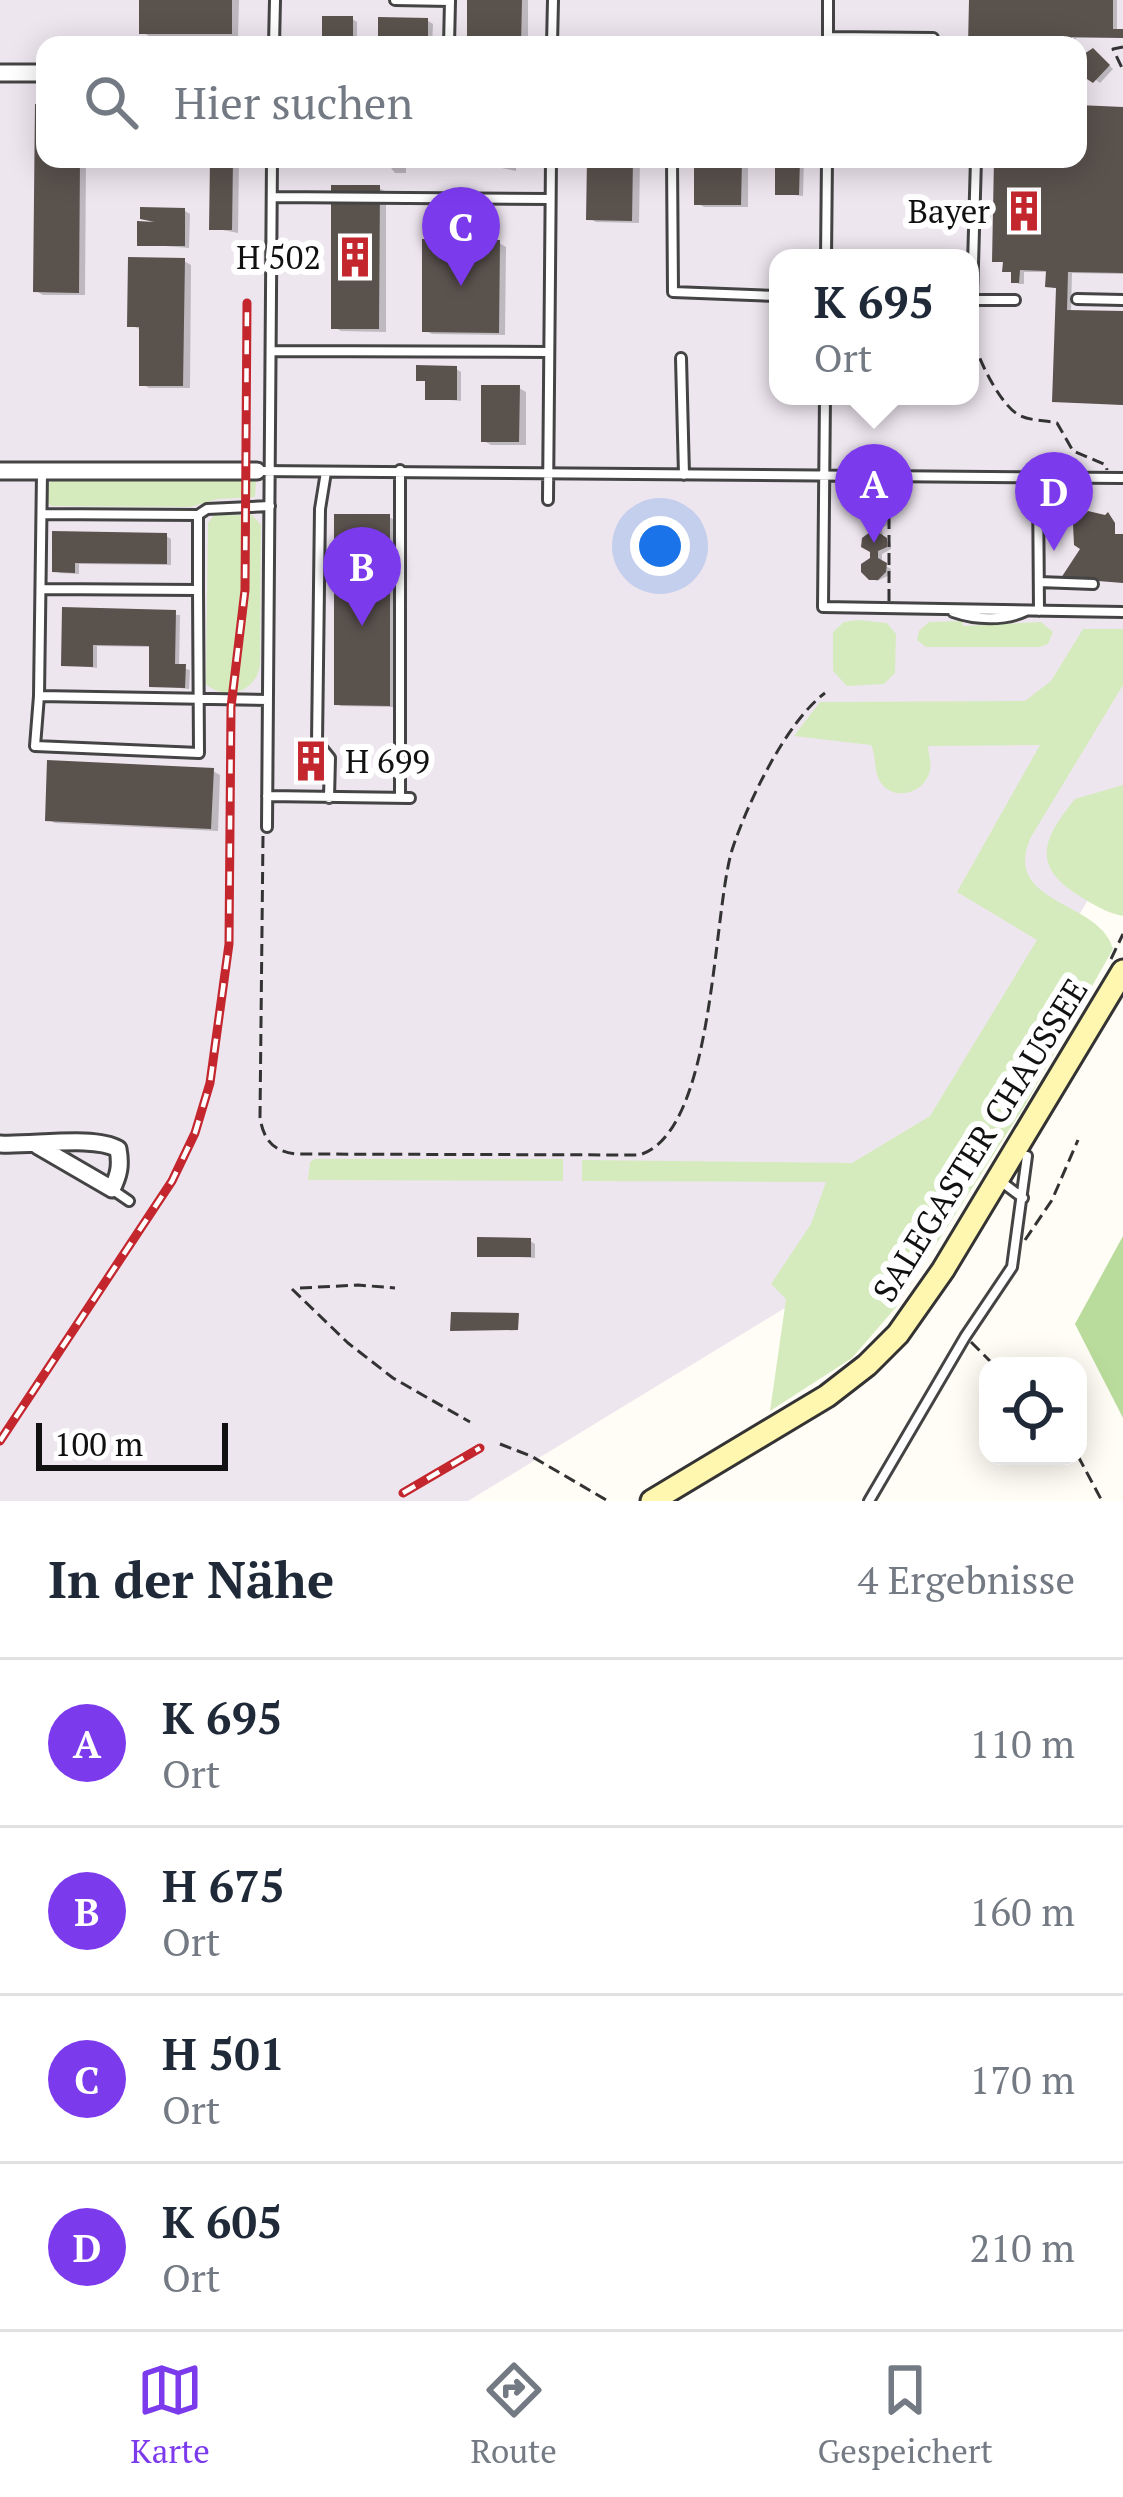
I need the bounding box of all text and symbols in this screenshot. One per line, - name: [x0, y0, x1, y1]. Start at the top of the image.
- search box: [36, 36, 1087, 168]
- icon: search: [78, 69, 144, 135]
- text: Hier suchen: [174, 72, 413, 132]
- pin: C: [422, 187, 500, 286]
- building icon: Bayer: [1001, 188, 1047, 234]
- place label: Bayer: [908, 189, 990, 232]
- building icon: H 502: [332, 234, 378, 280]
- place label: H 502: [236, 235, 321, 278]
- popup: [769, 249, 979, 405]
- text: K 695: [814, 271, 934, 331]
- text: Ort: [814, 331, 872, 383]
- pin: A: [835, 444, 913, 543]
- pin: D: [1015, 452, 1093, 551]
- your location: [630, 516, 690, 576]
- pin: B: [323, 527, 401, 626]
- building icon: H 699: [288, 738, 334, 784]
- place label: H 699: [345, 739, 430, 782]
- street label: SALEGASTER CHAUSSEE: [863, 970, 1097, 1309]
- map controls: [979, 1357, 1087, 1465]
- button: locate: [979, 1357, 1087, 1465]
- scale bar: [36, 1417, 228, 1470]
- text: 100 m: [54, 1422, 143, 1465]
- text: In der Nähe: [48, 1545, 334, 1613]
- text: 4 Ergebnisse: [857, 1553, 1075, 1605]
- text: K 695: [162, 1687, 282, 1747]
- text: A: [73, 1717, 101, 1769]
- text: 110 m: [970, 1717, 1075, 1769]
- text: Ort: [162, 1747, 220, 1799]
- text: H 675: [162, 1855, 285, 1915]
- text: B: [74, 1885, 100, 1937]
- text: 160 m: [970, 1885, 1075, 1937]
- text: Ort: [162, 1915, 220, 1967]
- text: H 501: [162, 2023, 285, 2083]
- text: C: [74, 2053, 100, 2105]
- text: 170 m: [970, 2053, 1075, 2105]
- text: Ort: [162, 2083, 220, 2135]
- text: K 605: [162, 2191, 282, 2251]
- text: D: [73, 2221, 101, 2273]
- text: 210 m: [970, 2221, 1075, 2273]
- text: Ort: [162, 2251, 220, 2303]
- tab: Karte: [130, 2357, 210, 2472]
- tab: Route: [470, 2357, 557, 2472]
- tab: Gespeichert: [818, 2357, 993, 2472]

